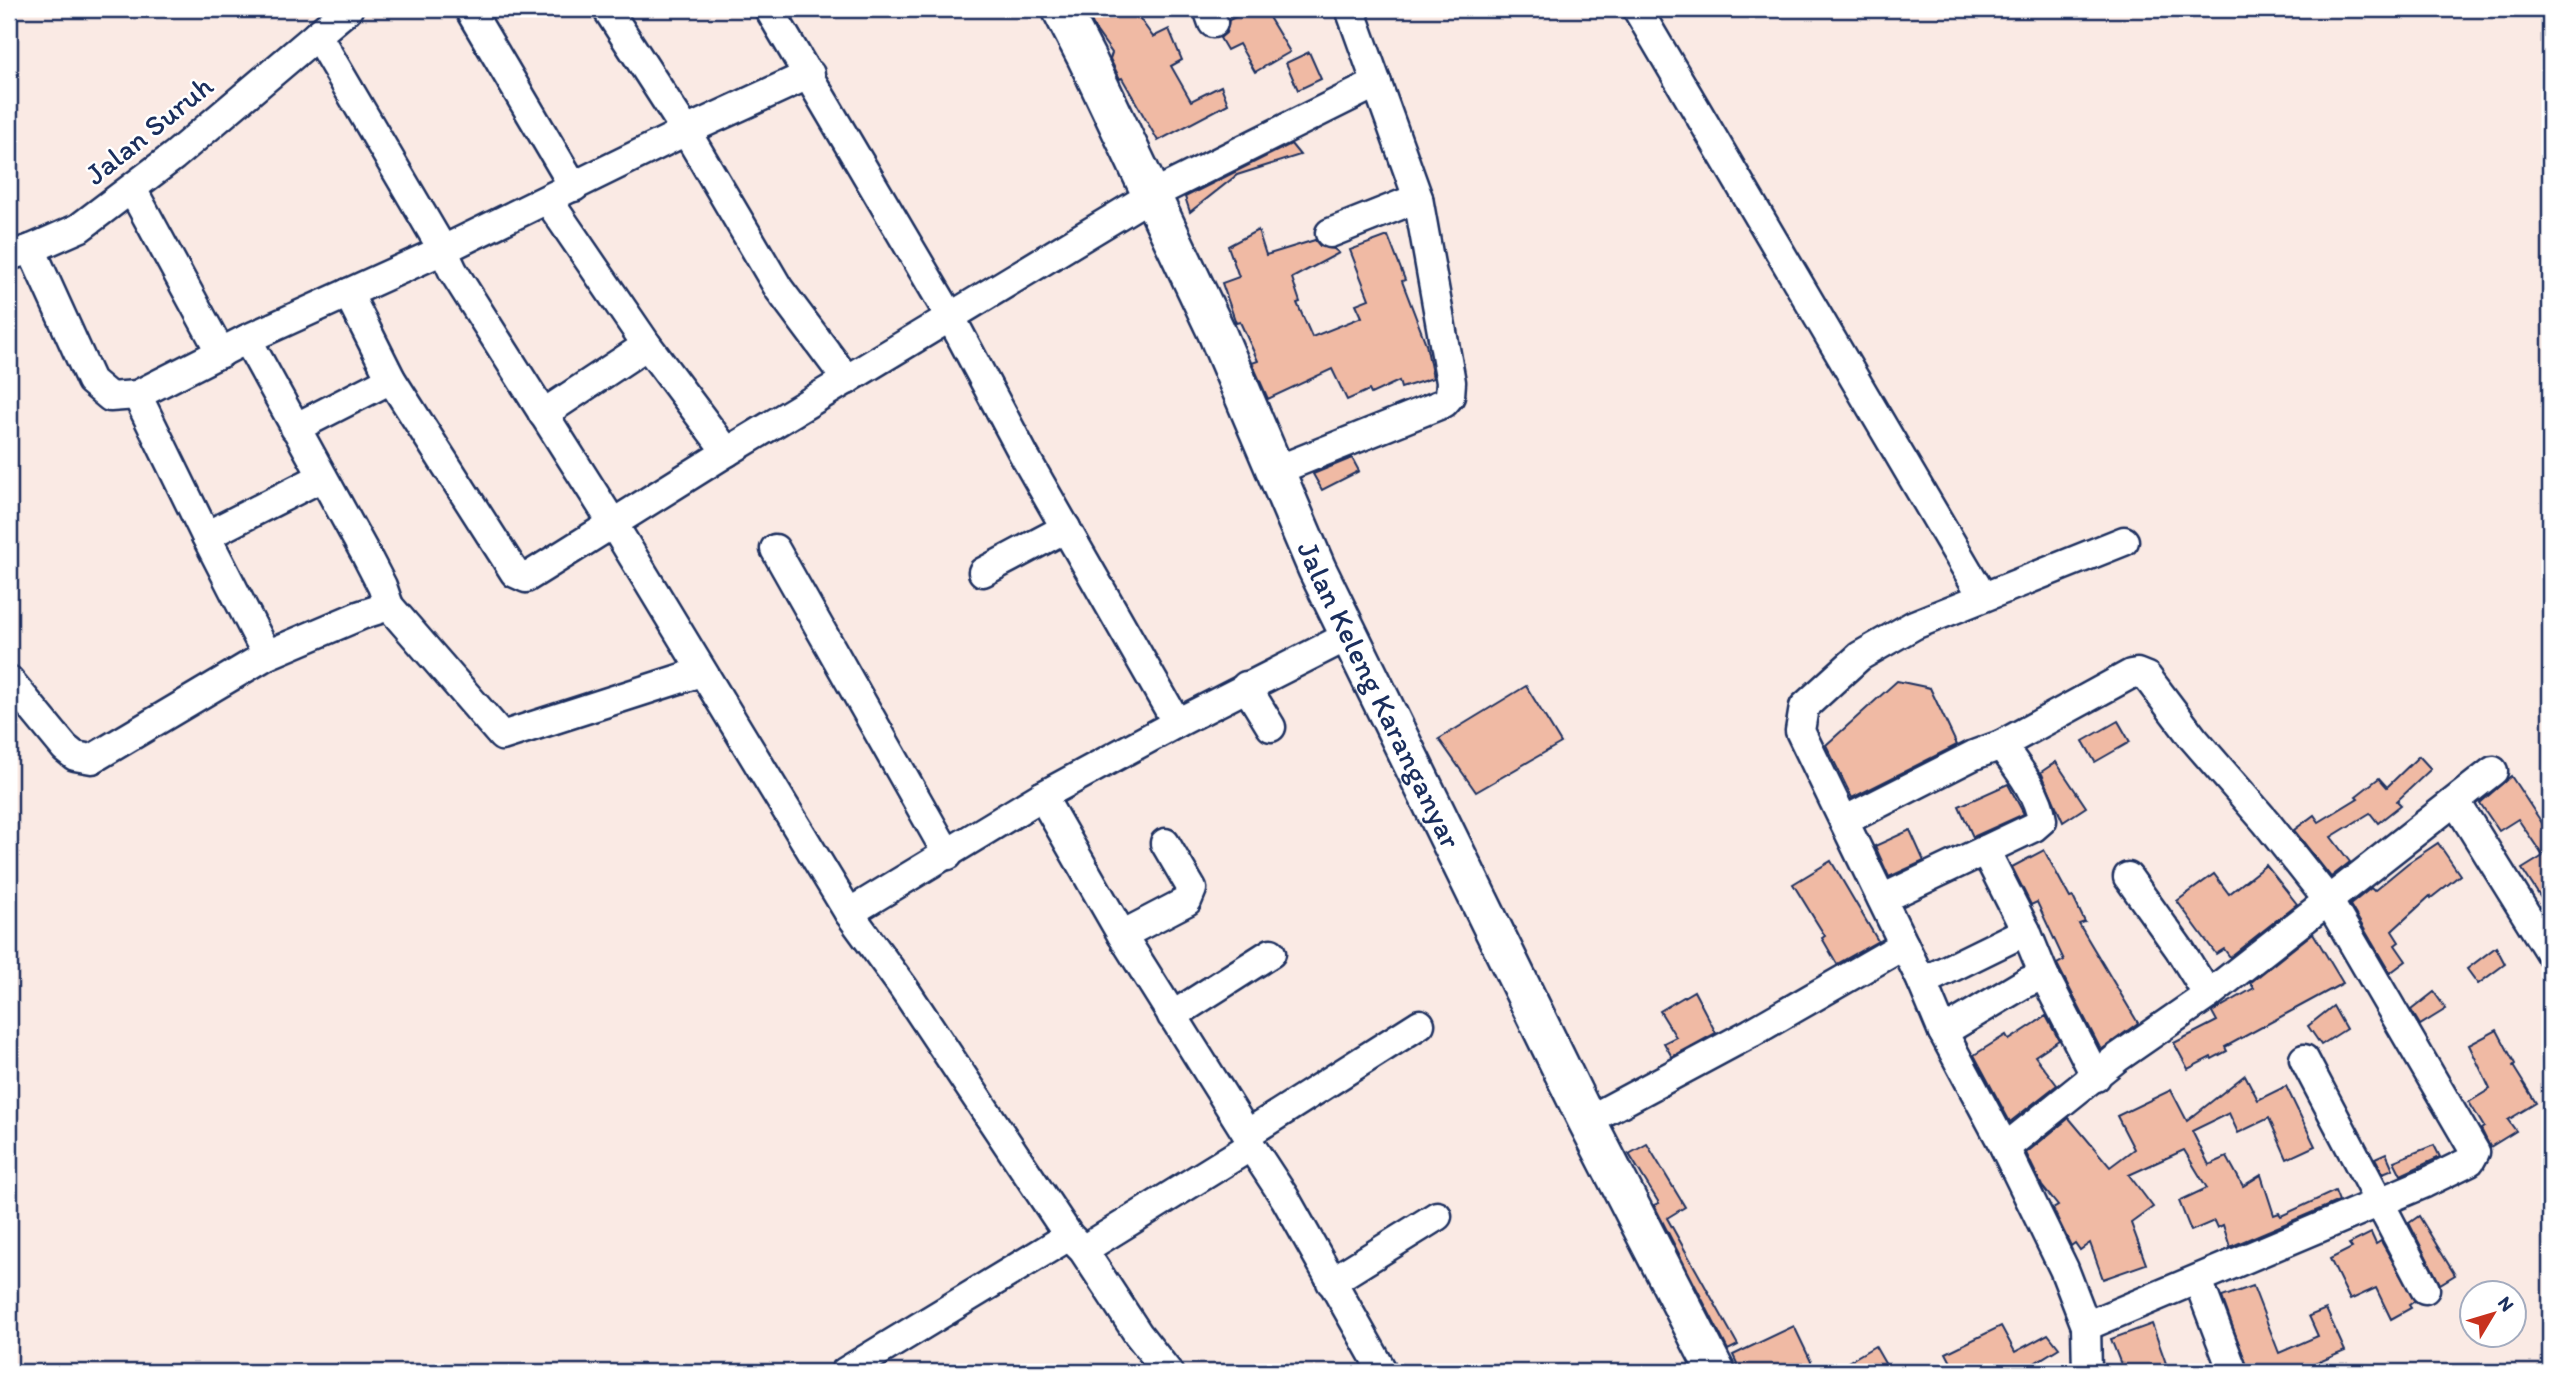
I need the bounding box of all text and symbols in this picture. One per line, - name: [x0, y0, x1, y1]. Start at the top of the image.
- street label: Jalan Suruh: [77, 67, 220, 192]
- street label: Jalan Keleng Karanganyar: [1289, 535, 1470, 855]
- north arrow: [2458, 1280, 2528, 1350]
- text: N: [2493, 1292, 2519, 1316]

